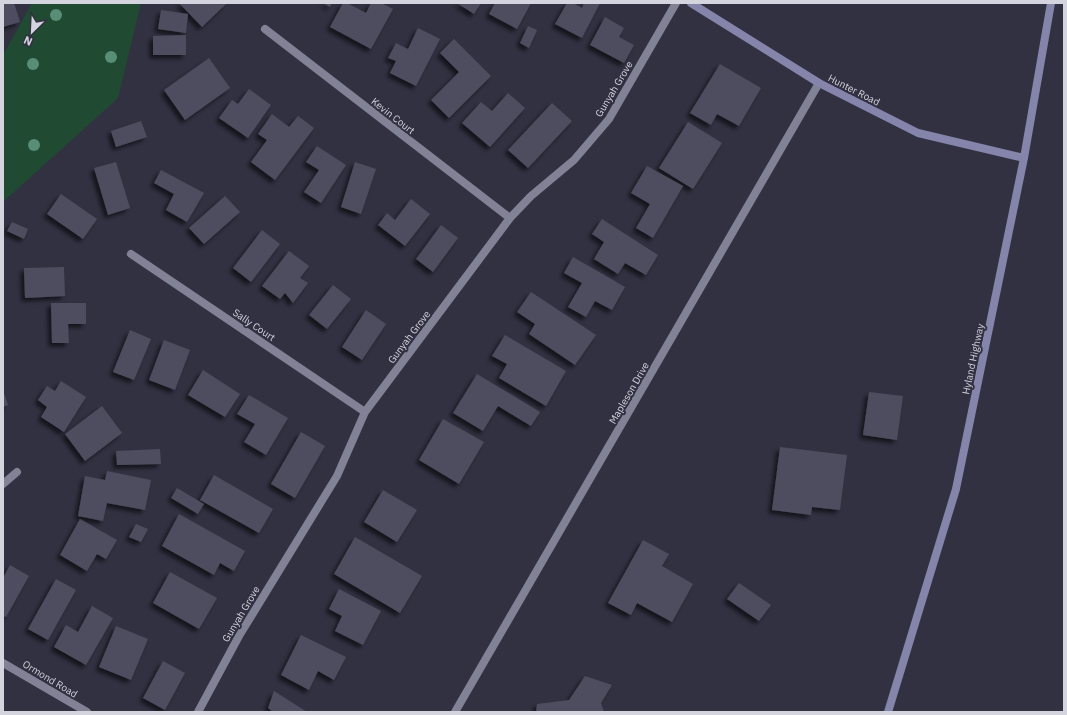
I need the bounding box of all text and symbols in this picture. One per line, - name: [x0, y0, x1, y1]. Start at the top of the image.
- north arrow: [12, 12, 52, 52]
- text: N: [21, 33, 34, 49]
- street label: Gunyah Grove: [592, 58, 636, 119]
- street label: Hunter Road: [826, 71, 882, 109]
- street label: Kevin Court: [369, 95, 418, 137]
- street label: Sally Court: [230, 306, 278, 344]
- street label: Gunyah Grove: [385, 308, 433, 366]
- street label: Hyland Highway: [959, 322, 987, 396]
- street label: Mapleson Drive: [606, 359, 652, 426]
- street label: Gunyah Grove: [219, 583, 263, 644]
- street label: Ormond Road: [20, 657, 80, 701]

